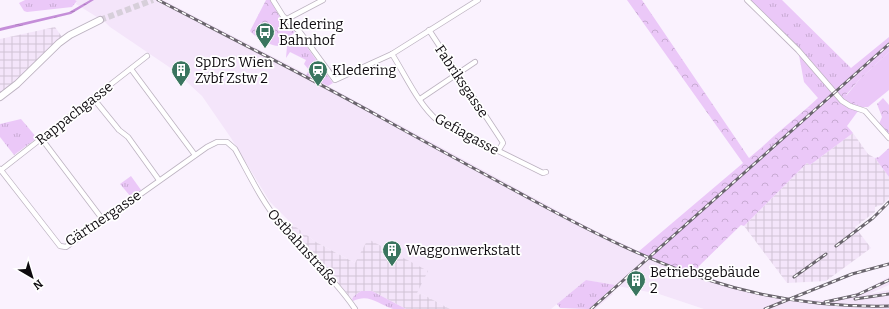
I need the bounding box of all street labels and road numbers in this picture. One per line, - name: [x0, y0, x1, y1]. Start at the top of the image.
- street label: Fabriksgasse: [431, 42, 492, 121]
- street label: Rappachgasse: [32, 78, 116, 149]
- street label: Gefiagasse: [432, 110, 502, 159]
- street label: Gärtnergasse: [62, 187, 144, 250]
- street label: Ostbahnstraße: [264, 206, 341, 289]

